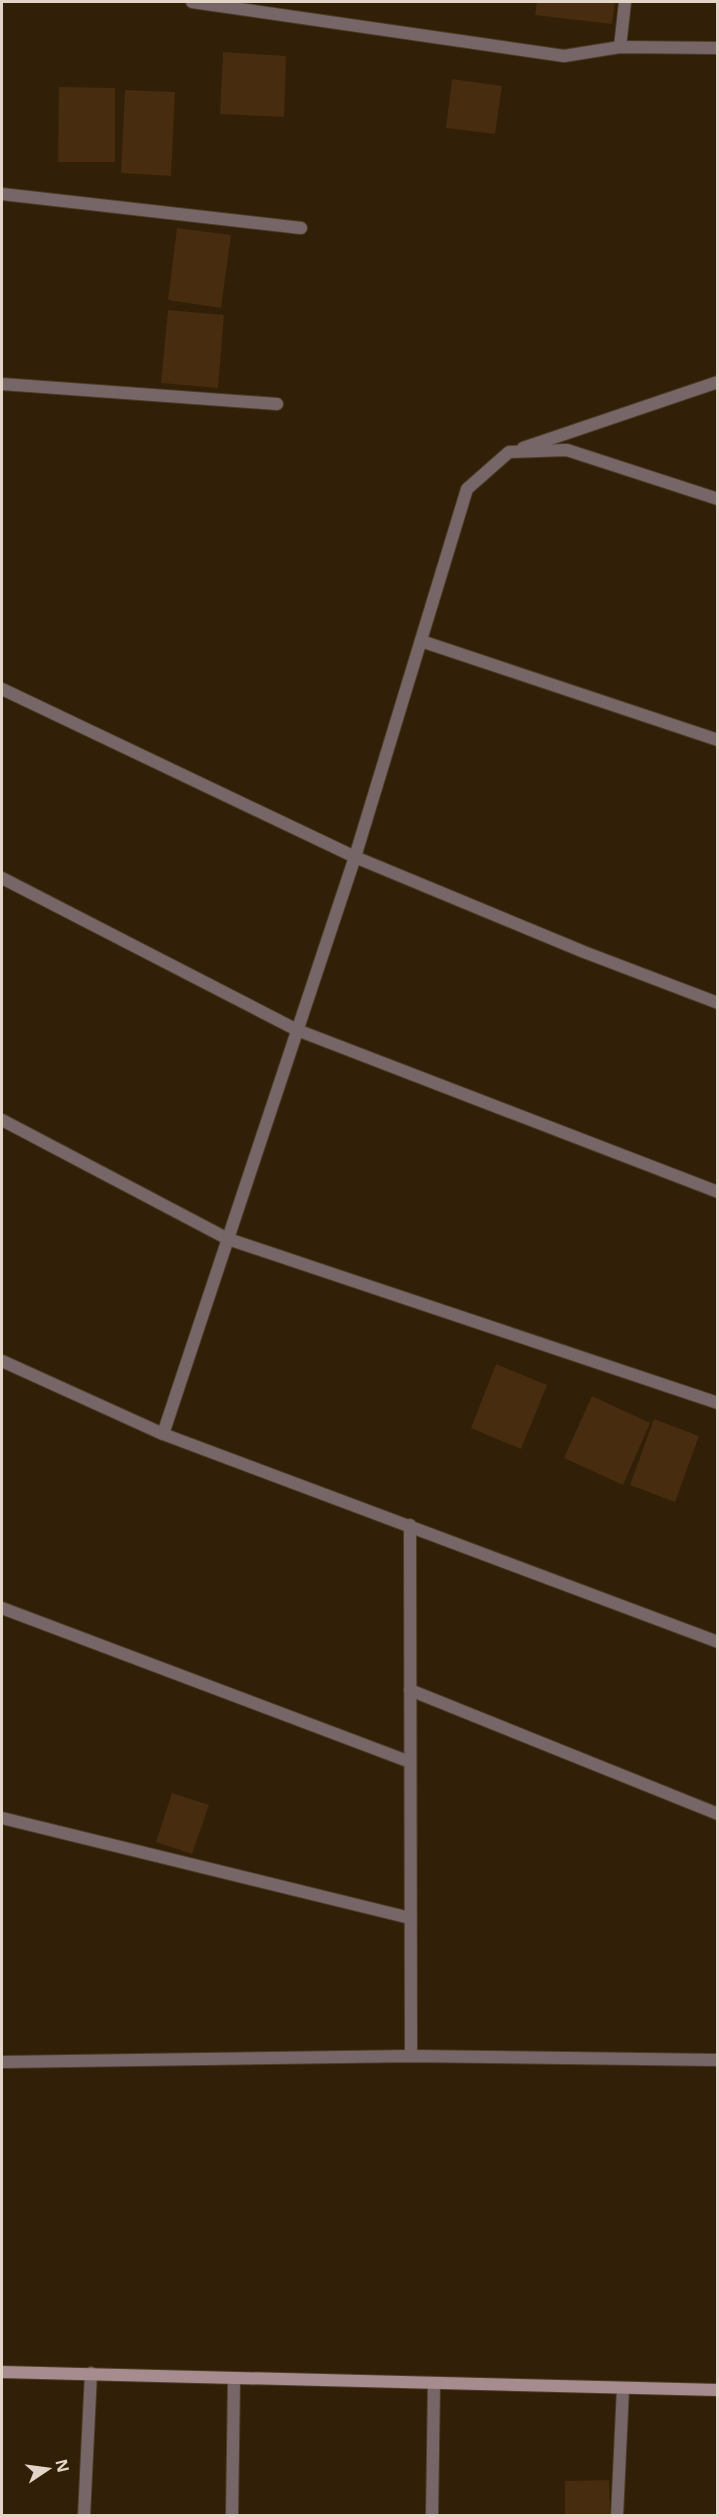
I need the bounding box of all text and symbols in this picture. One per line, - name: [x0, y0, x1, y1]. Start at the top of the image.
- north arrow: [18, 2439, 78, 2499]
- text: N: [50, 2457, 75, 2474]

